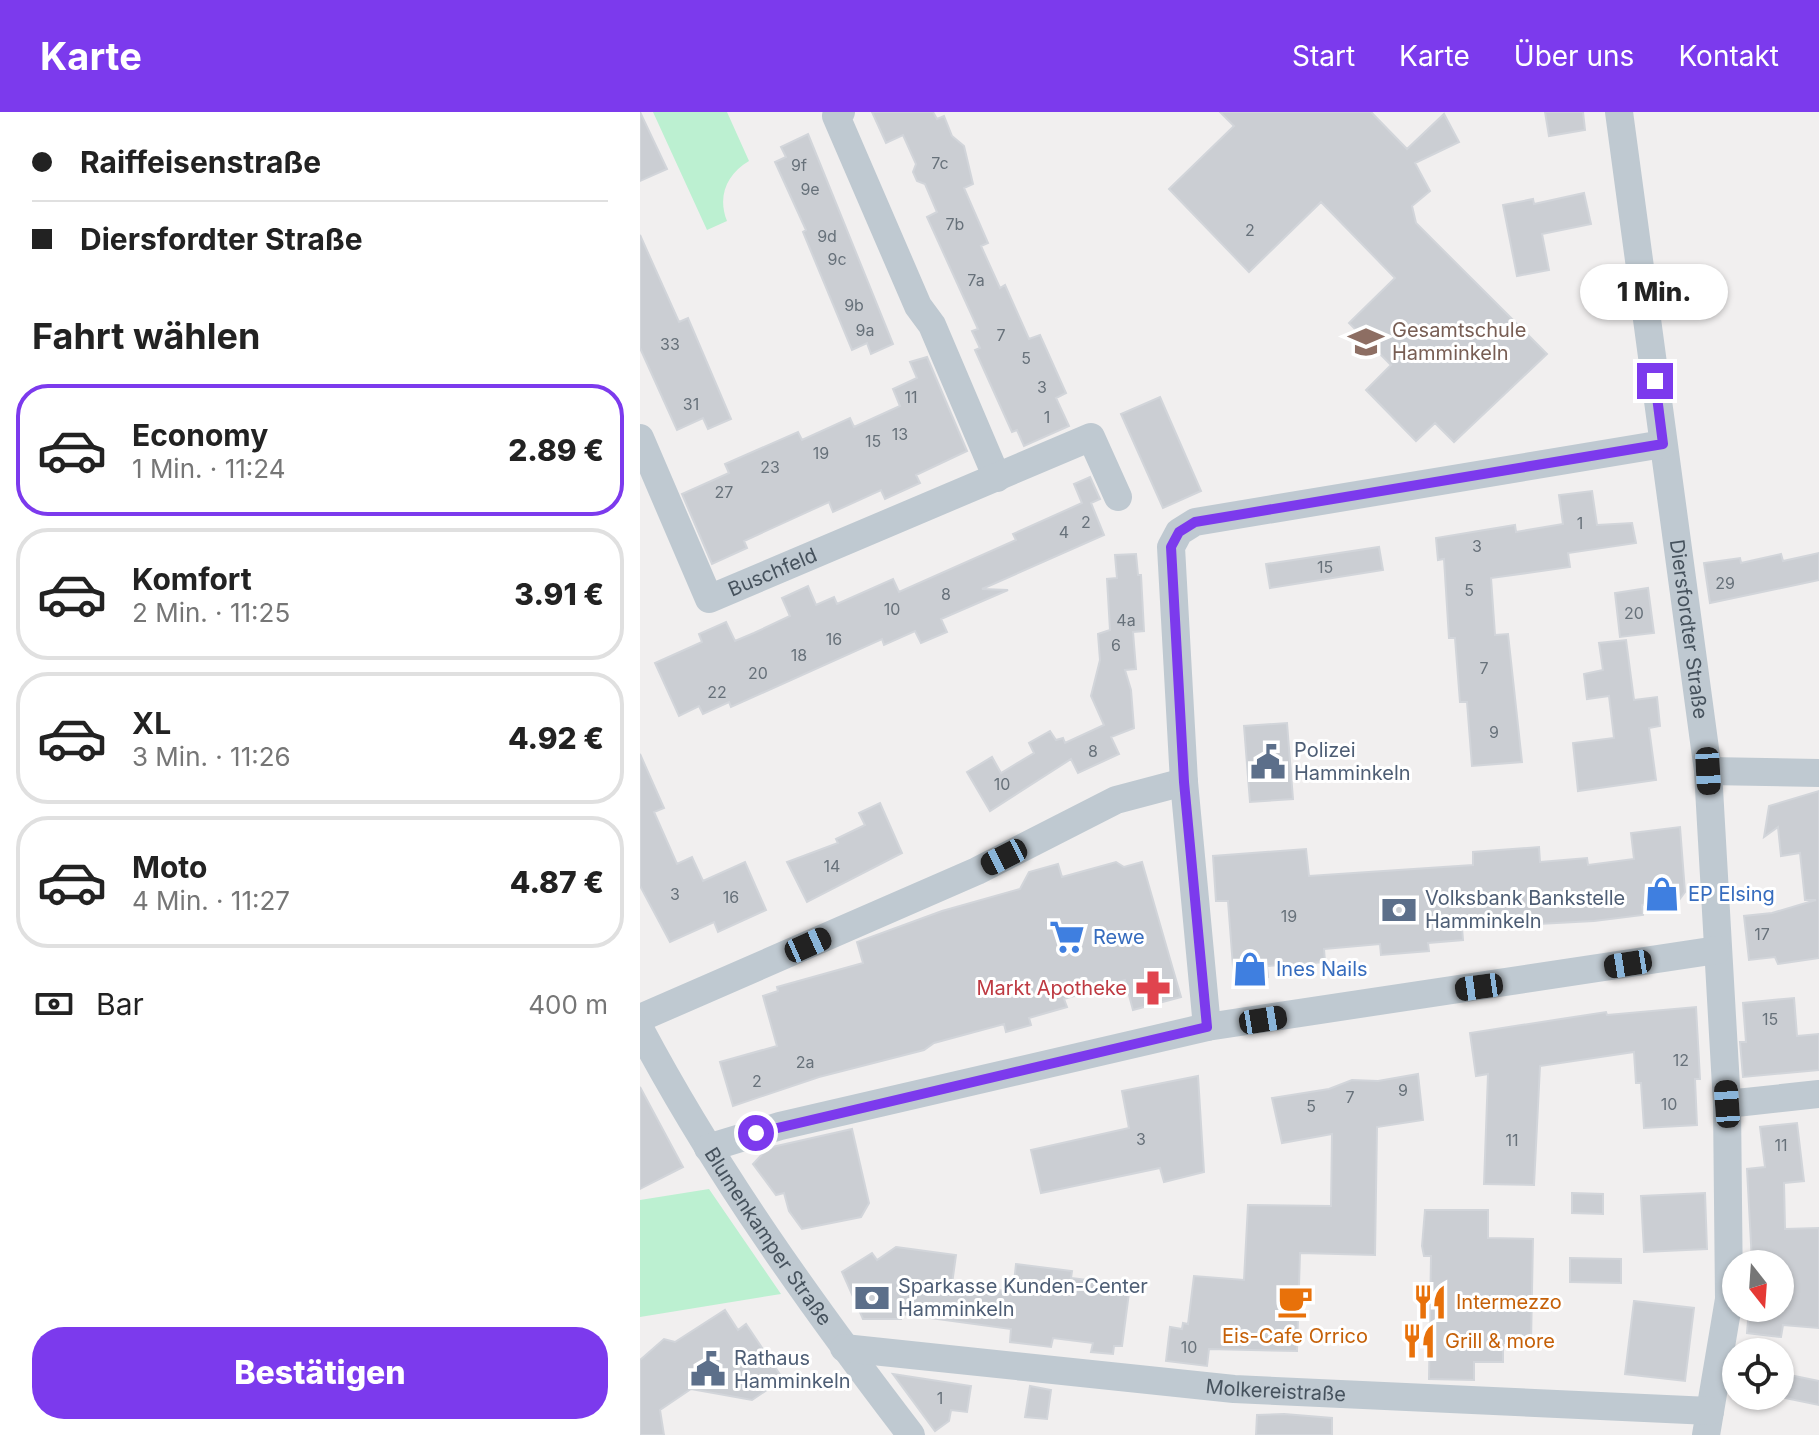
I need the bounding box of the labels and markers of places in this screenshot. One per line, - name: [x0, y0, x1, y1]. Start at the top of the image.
- place label: Gesamtschule Hamminkeln: [1392, 318, 1526, 365]
- school or university icon: Gesamtschule Hamminkeln: [1347, 323, 1385, 361]
- place label: Polizei Hamminkeln: [1294, 738, 1411, 785]
- public building icon: Polizei Hamminkeln: [1249, 743, 1287, 781]
- shop icon: EP Elsing: [1643, 875, 1681, 913]
- place label: EP Elsing: [1688, 882, 1775, 906]
- place label: Volksbank Bankstelle Hamminkeln: [1425, 886, 1625, 933]
- bank icon: Volksbank Bankstelle Hamminkeln: [1380, 891, 1418, 929]
- supermarket icon: Rewe: [1048, 918, 1086, 956]
- place label: Rewe: [1093, 925, 1145, 949]
- shop icon: Ines Nails: [1231, 950, 1269, 988]
- place label: Ines Nails: [1276, 957, 1368, 981]
- pharmacy icon: Markt Apotheke: [1134, 969, 1172, 1007]
- place label: Markt Apotheke: [976, 976, 1127, 1000]
- place label: Sparkasse Kunden-Center Hamminkeln: [898, 1274, 1148, 1321]
- bank icon: Sparkasse Kunden-Center Hamminkeln: [853, 1279, 891, 1317]
- cafe icon: Eis-Cafe Orrico: [1276, 1282, 1314, 1320]
- restaurant icon: Intermezzo: [1411, 1283, 1449, 1321]
- place label: Intermezzo: [1456, 1290, 1562, 1314]
- restaurant icon: Grill & more: [1400, 1322, 1438, 1360]
- place label: Eis-Cafe Orrico: [1222, 1324, 1368, 1348]
- place label: Grill & more: [1445, 1329, 1555, 1353]
- place label: Rathaus Hamminkeln: [734, 1346, 851, 1393]
- public building icon: Rathaus Hamminkeln: [689, 1350, 727, 1388]

